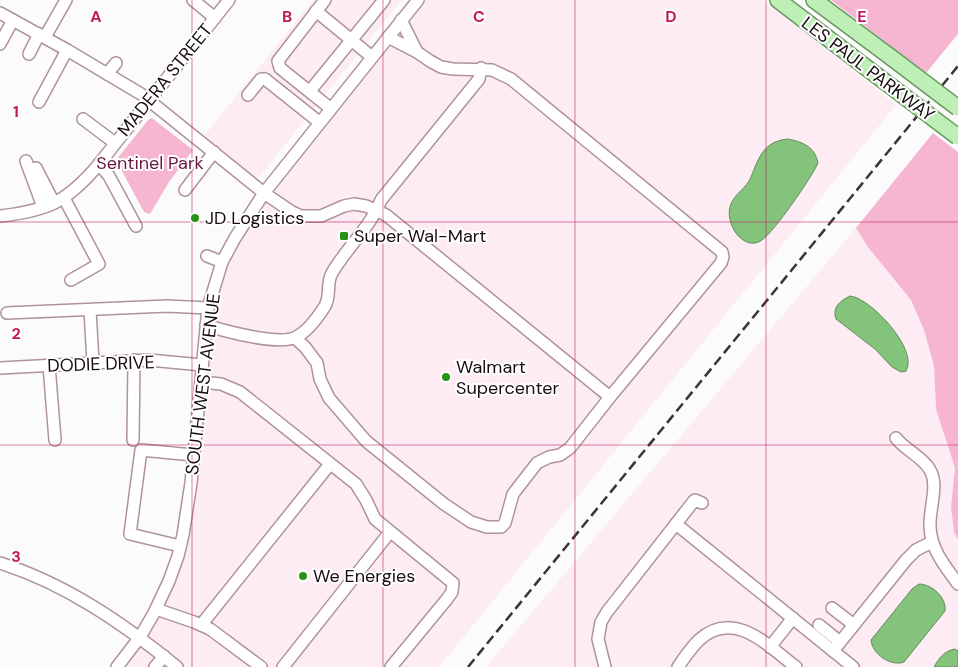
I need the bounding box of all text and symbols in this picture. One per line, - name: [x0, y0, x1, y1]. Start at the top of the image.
- text: A: [90, 6, 102, 27]
- text: B: [282, 6, 292, 27]
- text: C: [473, 6, 485, 27]
- text: D: [665, 6, 677, 27]
- street label: LES PAUL PARKWAY: [797, 12, 939, 126]
- street label: MADERA STREET: [112, 19, 218, 141]
- text: 1: [13, 101, 19, 122]
- park label: Sentinel Park: [96, 151, 204, 175]
- place label: JD Logistics: [205, 206, 304, 230]
- marker: JD Logistics: [189, 212, 201, 224]
- place label: Super Wal-Mart: [354, 224, 486, 248]
- marker: Super Wal-Mart: [338, 230, 350, 242]
- street label: SOUTH WEST AVENUE: [180, 292, 226, 476]
- text: 2: [11, 323, 21, 344]
- street label: DODIE DRIVE: [47, 350, 155, 378]
- place label: Walmart Supercenter: [456, 355, 559, 400]
- marker: Walmart Supercenter: [440, 371, 452, 383]
- text: 3: [11, 546, 21, 567]
- place label: We Energies: [313, 564, 415, 588]
- marker: We Energies: [297, 570, 309, 582]

